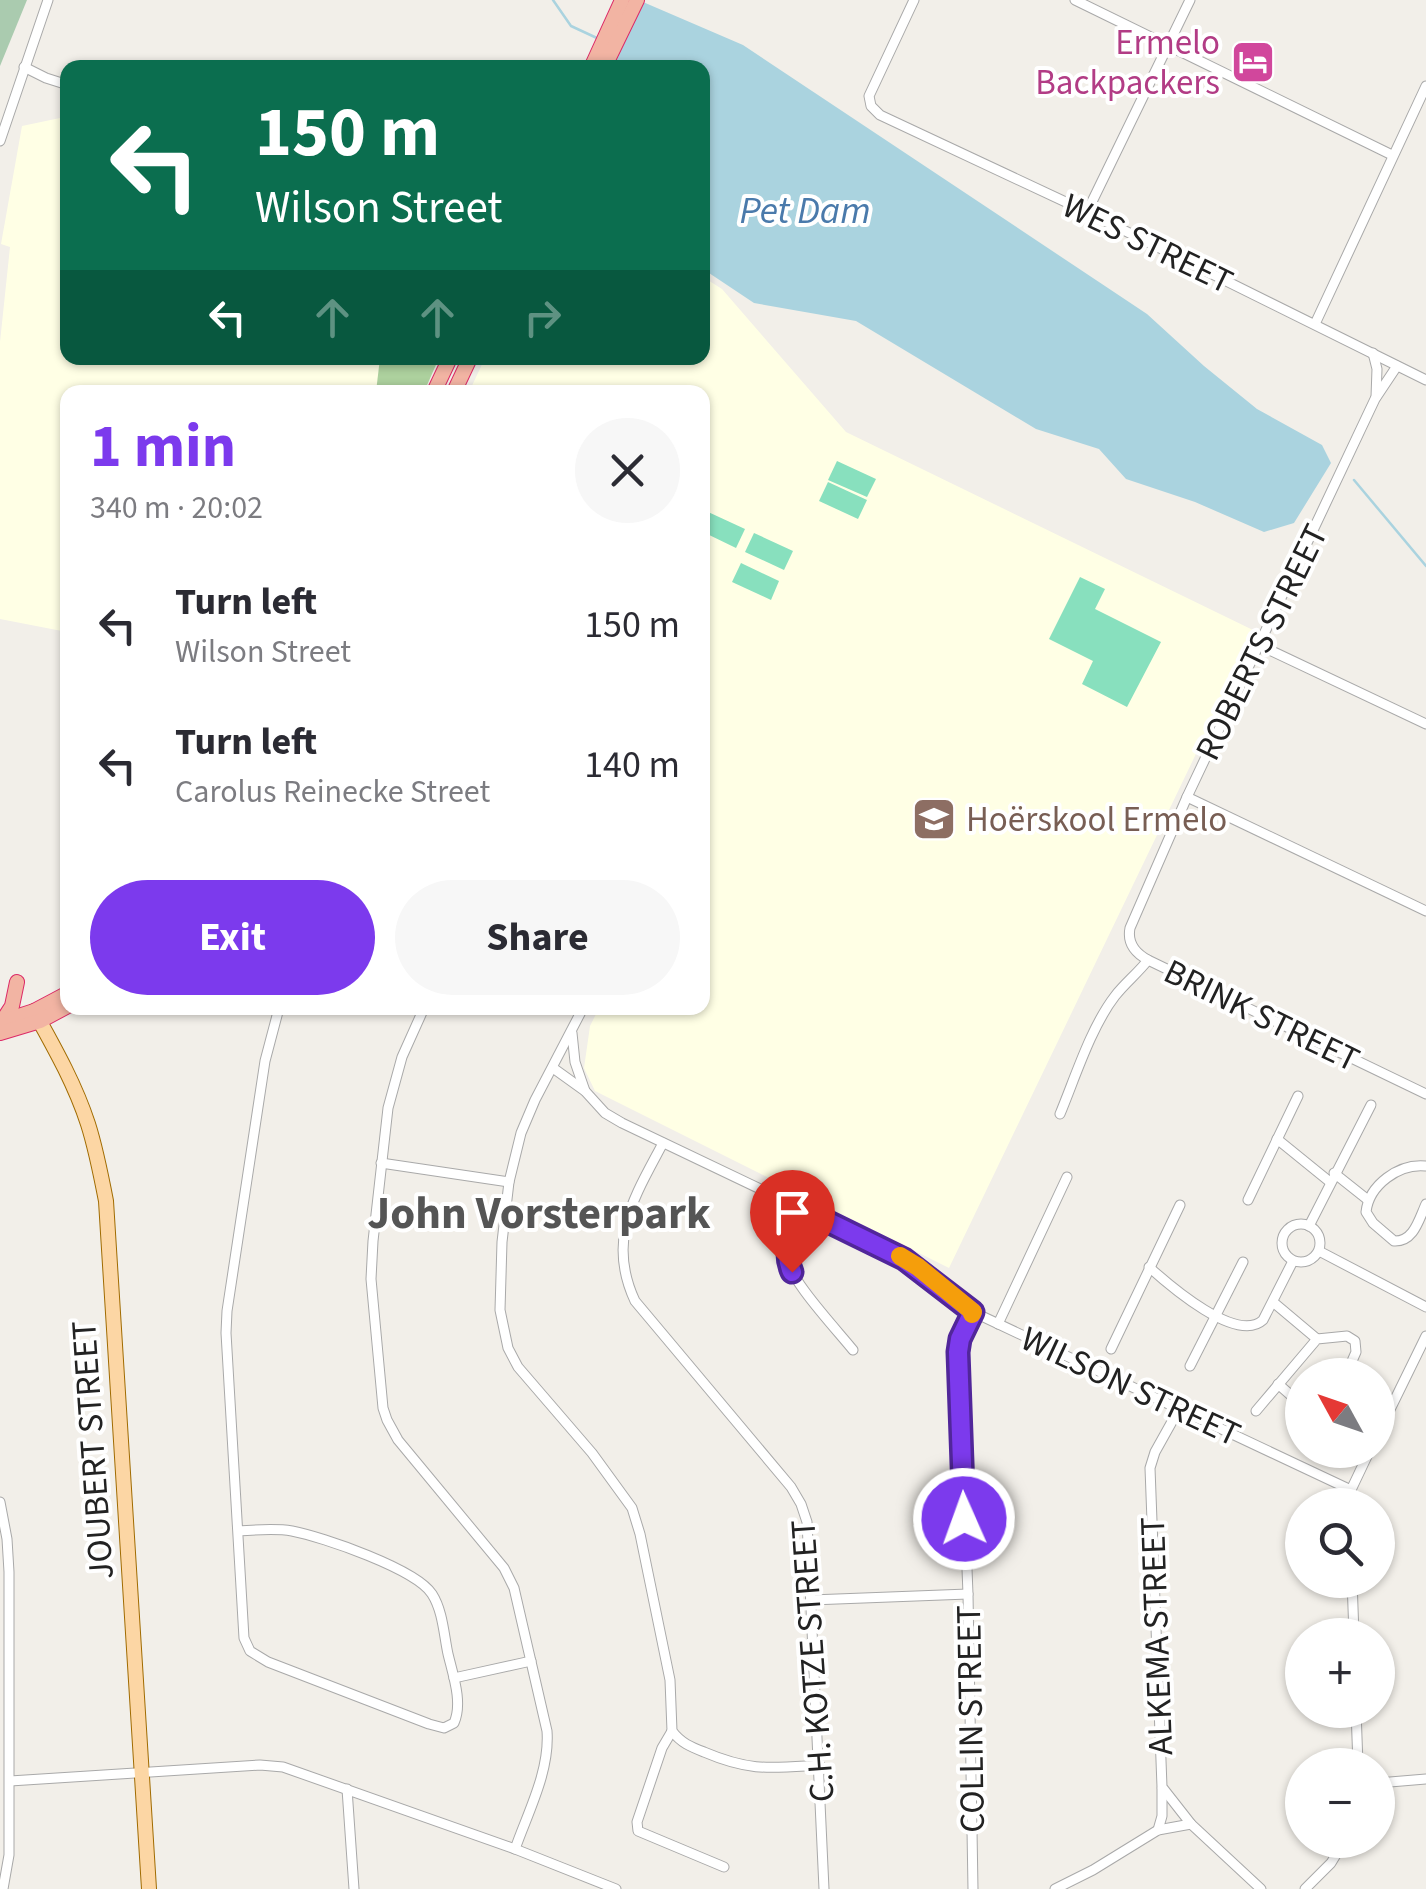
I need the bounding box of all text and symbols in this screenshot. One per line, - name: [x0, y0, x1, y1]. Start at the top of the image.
- place label: Ermelo Backpackers: [1035, 18, 1220, 108]
- hotel icon: Ermelo Backpackers: [1230, 39, 1276, 85]
- text: 150 m: [255, 83, 440, 183]
- icon: left: [90, 100, 220, 230]
- text: Wilson Street: [255, 176, 503, 240]
- street label: WES STREET: [1054, 181, 1241, 307]
- water label: Pet Dam: [739, 184, 871, 238]
- icon: left: [200, 290, 255, 345]
- icon: ahead: [305, 290, 360, 345]
- icon: ahead: [410, 290, 465, 345]
- icon: right: [515, 290, 570, 345]
- text: 1 min: [90, 405, 236, 490]
- button: close: [575, 418, 680, 523]
- text: 340 m · 20:02: [90, 485, 263, 531]
- street label: ROBERTS STREET: [1183, 516, 1341, 769]
- text: Turn left: [175, 575, 317, 629]
- icon: left: [90, 598, 145, 653]
- text: 150 m: [584, 598, 680, 652]
- text: Wilson Street: [175, 629, 351, 675]
- text: Turn left: [175, 715, 317, 769]
- icon: left: [90, 738, 145, 793]
- text: 140 m: [584, 738, 680, 792]
- text: Carolus Reinecke Street: [175, 769, 490, 815]
- place label: Hoërskool Ermelo: [966, 795, 1227, 845]
- school or university icon: Hoërskool Ermelo: [911, 796, 957, 842]
- button: Exit: [90, 880, 375, 995]
- button: Share: [395, 880, 680, 995]
- street label: BRINK STREET: [1155, 947, 1368, 1085]
- pin: [750, 1170, 835, 1273]
- district label: John Vorsterpark: [367, 1182, 711, 1246]
- icon: arrive: [765, 1185, 820, 1240]
- street label: WILSON STREET: [1013, 1314, 1248, 1460]
- street label: JOUBERT STREET: [59, 1319, 127, 1581]
- north arrow: [1285, 1358, 1395, 1468]
- map controls: [1285, 1358, 1395, 1858]
- position arrow: [912, 1467, 1016, 1571]
- button: search: [1285, 1488, 1395, 1598]
- street label: ALKEMA STREET: [1128, 1516, 1186, 1756]
- street label: C.H. KOTZE STREET: [778, 1518, 848, 1804]
- street label: COLLIN STREET: [944, 1605, 998, 1833]
- button: +: [1285, 1618, 1395, 1728]
- button: −: [1285, 1748, 1395, 1858]

